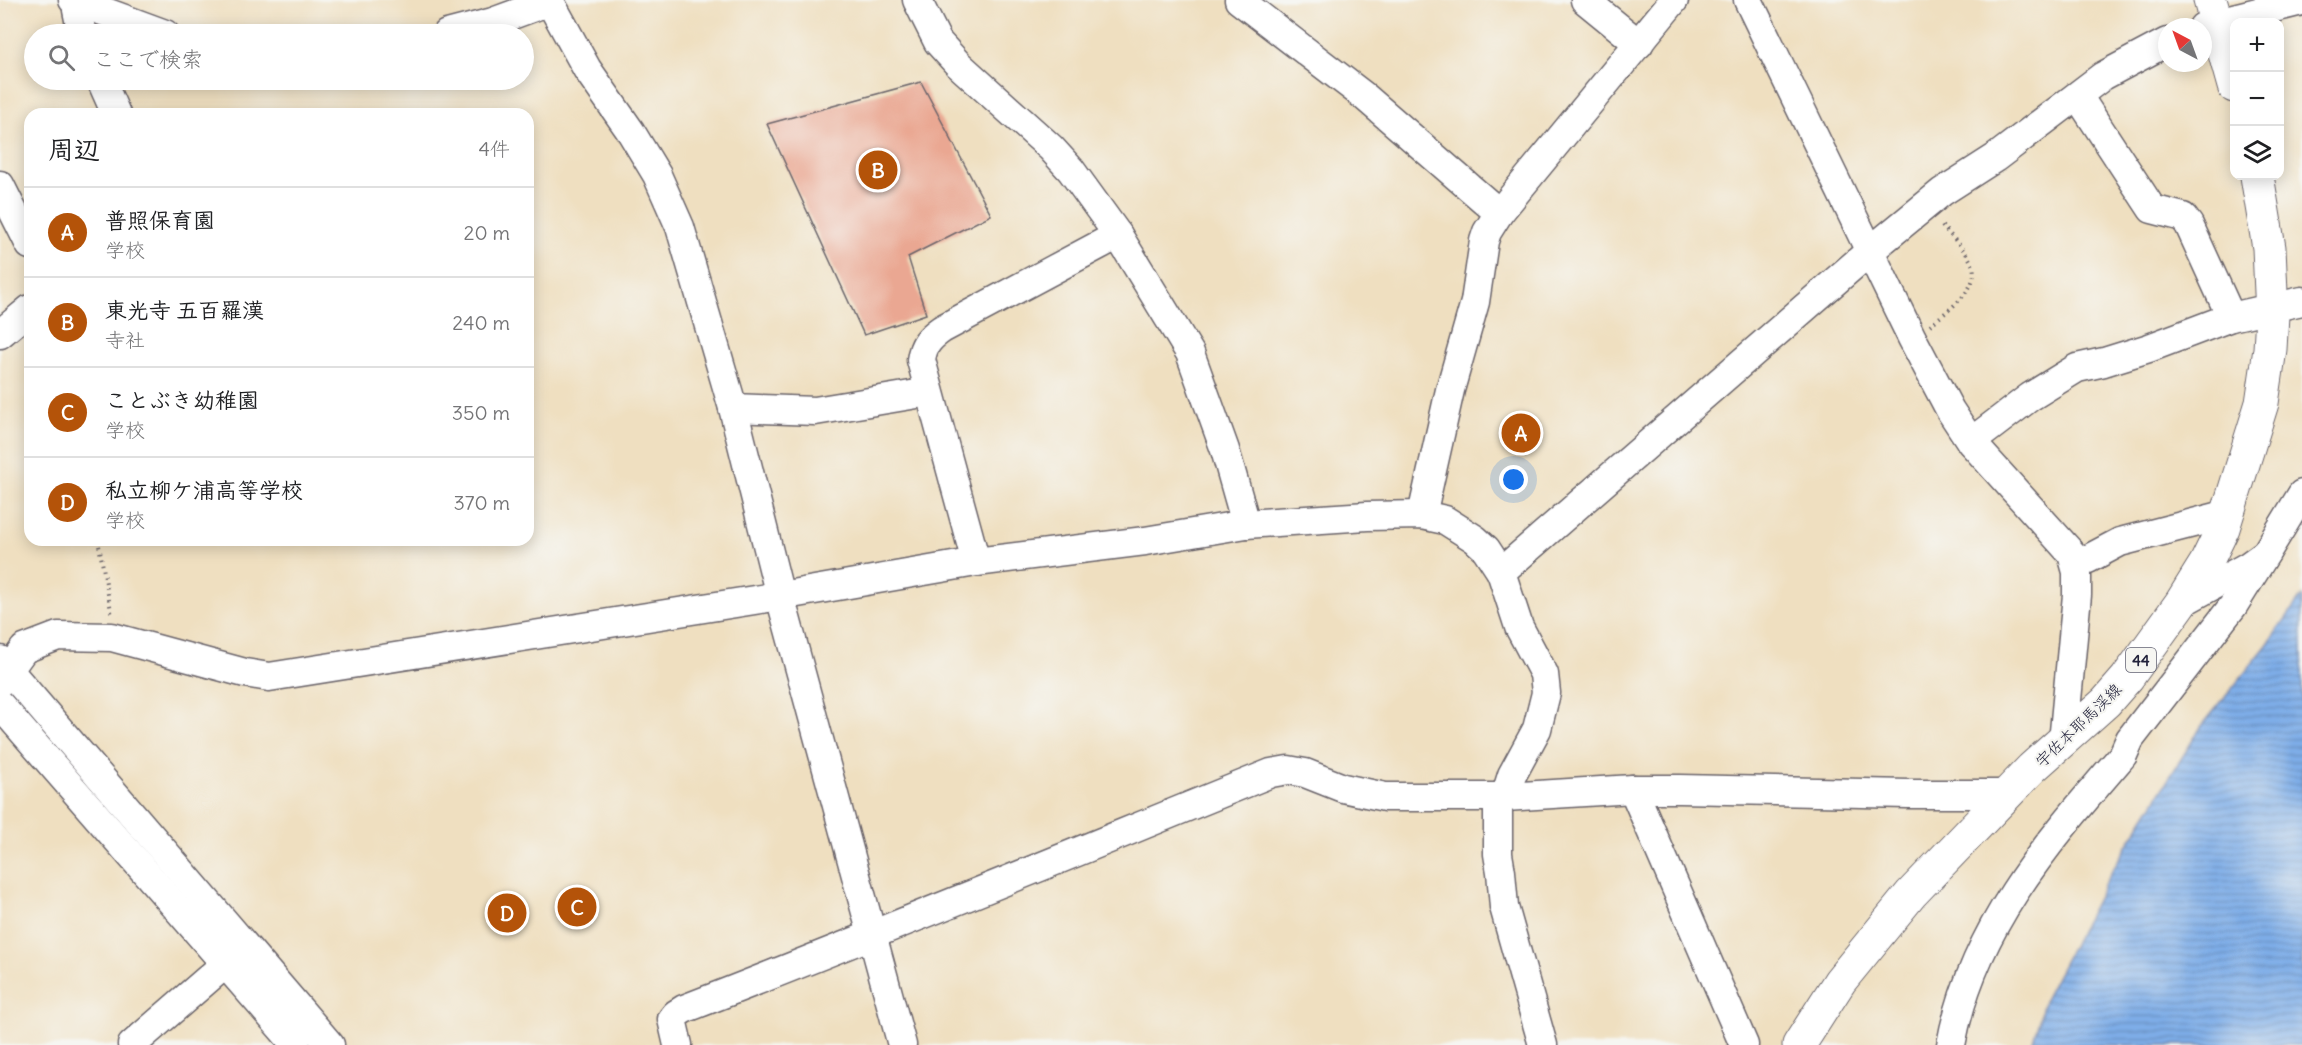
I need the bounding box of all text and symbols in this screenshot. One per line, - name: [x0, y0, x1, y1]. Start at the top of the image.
- north arrow: [2158, 18, 2212, 72]
- map controls: [2230, 18, 2284, 180]
- button: +: [2230, 18, 2284, 72]
- search box: [24, 24, 534, 90]
- icon: search: [45, 41, 78, 74]
- text: ここで検索: [93, 45, 203, 73]
- button: −: [2230, 72, 2284, 126]
- button: layers: [2230, 126, 2284, 180]
- text: 周辺: [48, 133, 100, 166]
- text: 4件: [478, 136, 510, 161]
- pin: B: [858, 148, 898, 192]
- text: 普照保育園: [105, 206, 215, 234]
- text: A: [61, 220, 74, 245]
- text: 20 m: [464, 220, 510, 245]
- text: 学校: [105, 237, 145, 262]
- text: 東光寺 五百羅漢: [105, 296, 264, 324]
- text: B: [61, 310, 74, 335]
- text: 240 m: [452, 310, 510, 335]
- text: 寺社: [105, 327, 145, 352]
- text: ことぶき幼稚園: [105, 386, 259, 414]
- text: C: [61, 400, 74, 425]
- text: 350 m: [452, 400, 510, 425]
- pin: A: [1502, 410, 1540, 456]
- text: 学校: [105, 417, 145, 442]
- your location: [1499, 465, 1528, 494]
- text: 私立柳ケ浦高等学校: [105, 476, 303, 504]
- text: D: [60, 490, 75, 515]
- text: 370 m: [453, 490, 510, 515]
- text: 学校: [105, 507, 145, 532]
- road number: 44: [2126, 648, 2156, 672]
- street label: 宇佐本耶馬渓線: [2031, 679, 2125, 771]
- pin: C: [558, 884, 596, 930]
- pin: D: [488, 890, 526, 936]

